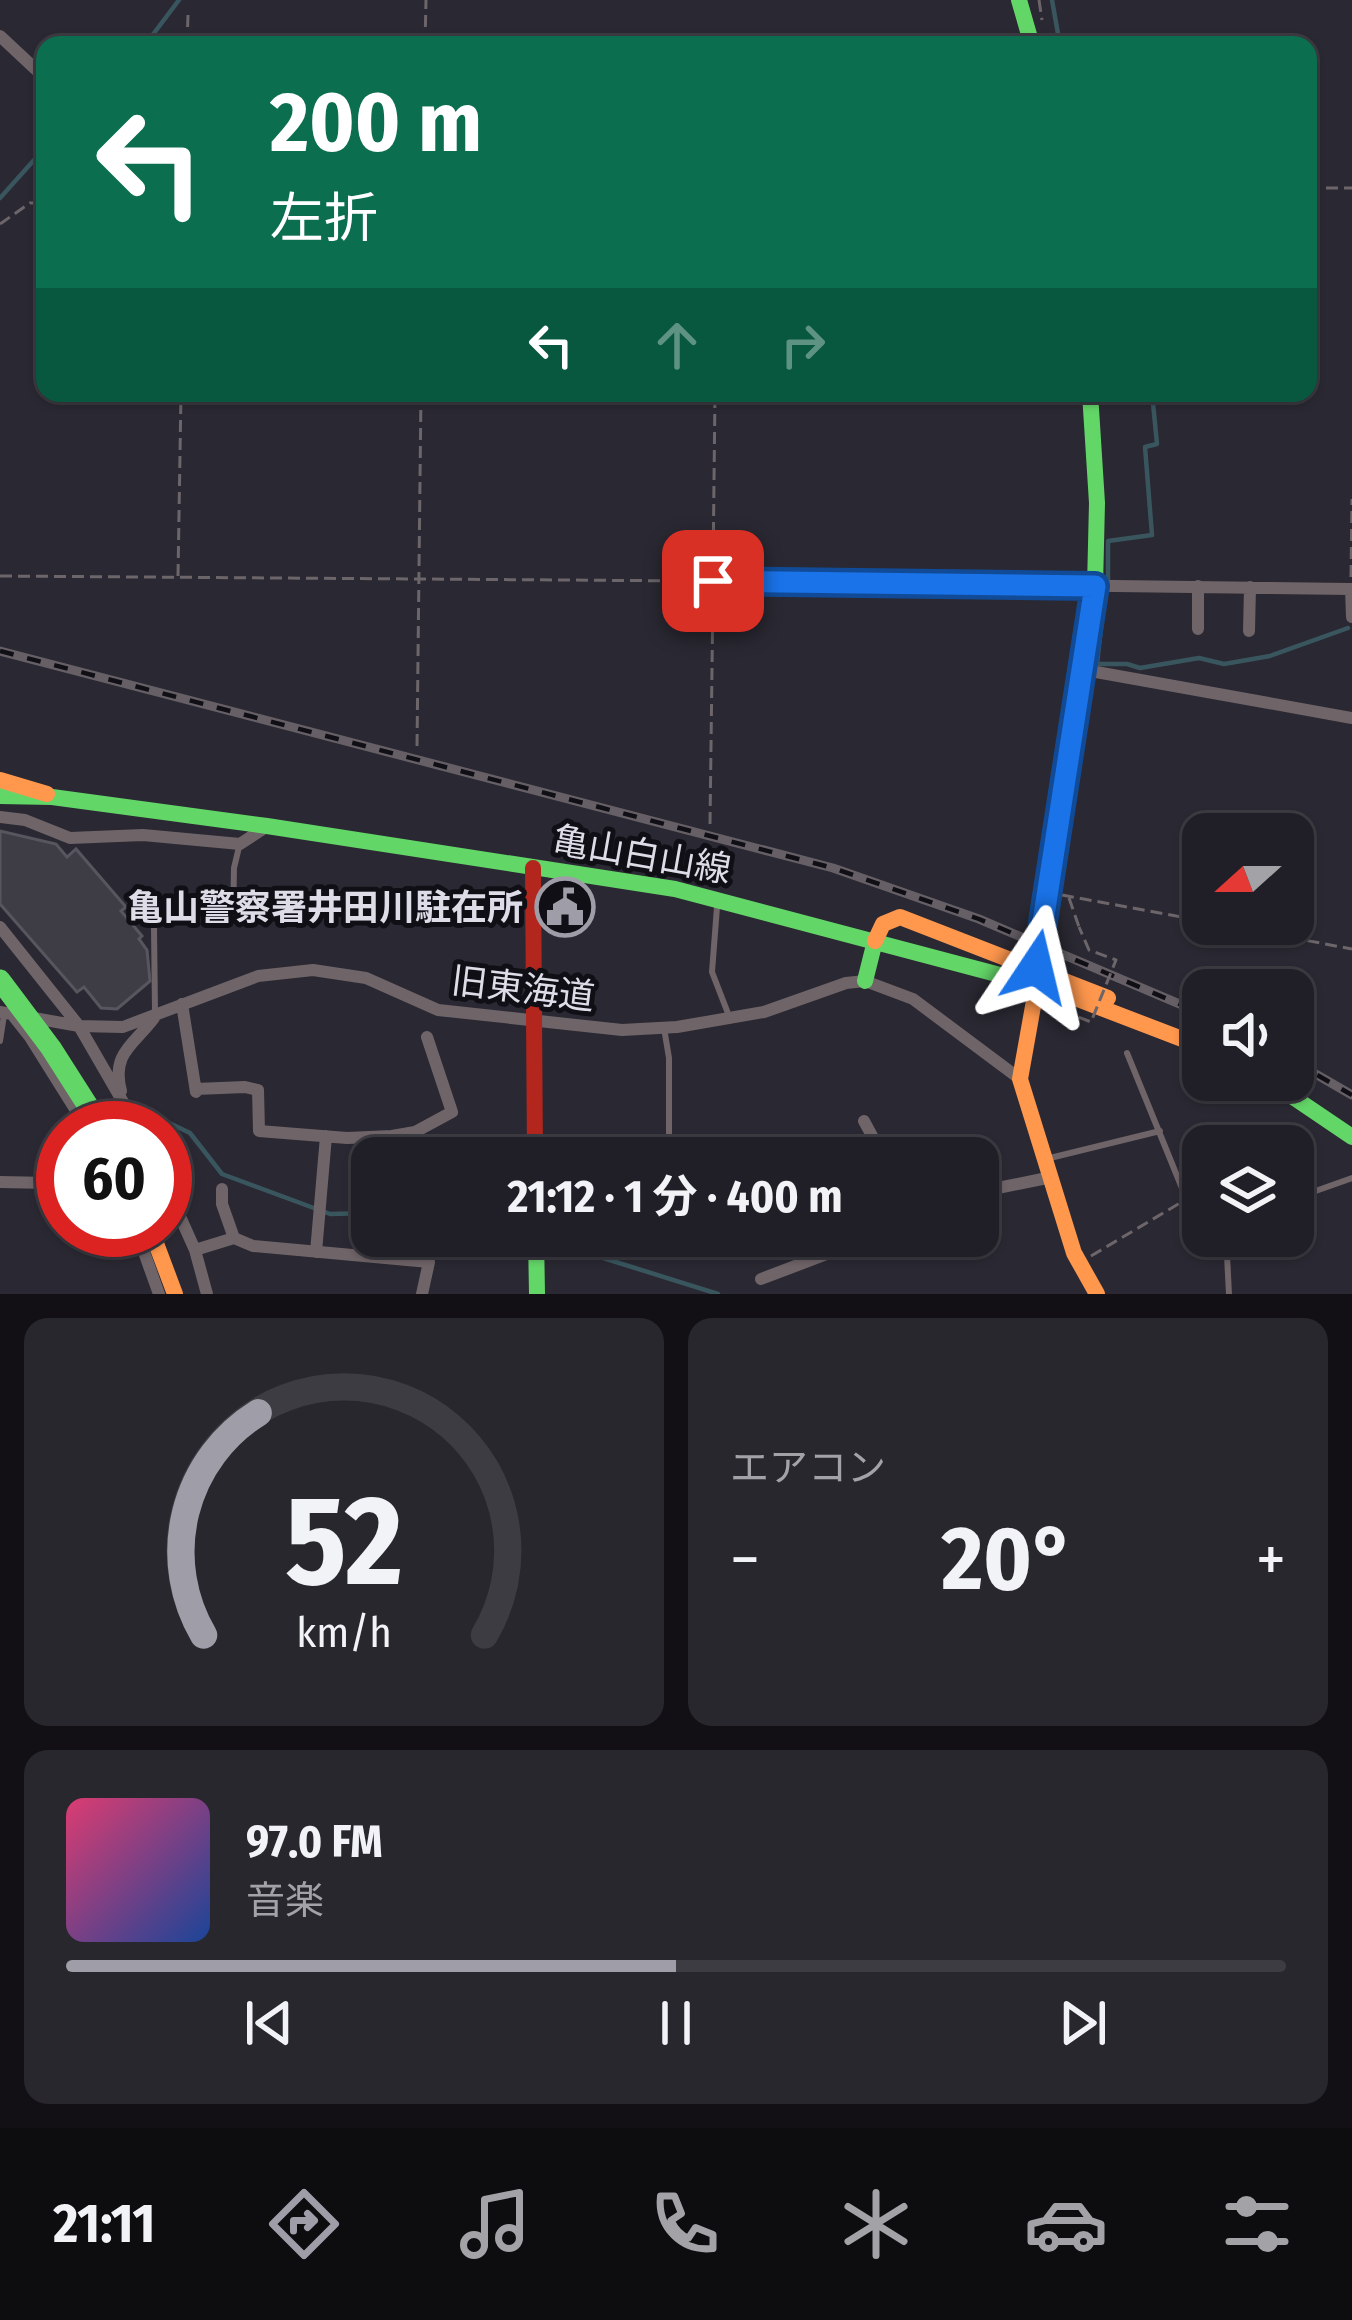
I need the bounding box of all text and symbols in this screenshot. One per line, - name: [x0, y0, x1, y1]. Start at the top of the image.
- text: 200 m: [270, 72, 482, 173]
- icon: left: [72, 84, 228, 240]
- text: 左折: [270, 187, 378, 251]
- icon: left: [518, 312, 584, 378]
- icon: ahead: [644, 312, 710, 378]
- icon: right: [770, 312, 836, 378]
- pin: [662, 530, 764, 632]
- icon: arrive: [680, 548, 746, 614]
- north arrow: [1182, 813, 1314, 945]
- map controls: [1182, 813, 1314, 1257]
- street label: 亀山白山線: [549, 818, 734, 892]
- public building icon: 亀山警察署井田川駐在所: [534, 876, 596, 938]
- place label: 亀山警察署井田川駐在所: [127, 886, 523, 930]
- position arrow: [973, 904, 1099, 1030]
- street label: 旧東海道: [449, 958, 597, 1020]
- button: sound: [1182, 969, 1314, 1101]
- speed limit sign: 60: [36, 1101, 192, 1257]
- button: layers: [1182, 1125, 1314, 1257]
- text: 21:12 · 1 分 · 400 m: [507, 1170, 843, 1224]
- text: エアコン: [730, 1445, 886, 1491]
- text: 52: [285, 1467, 403, 1617]
- text: 20°: [941, 1505, 1074, 1613]
- text: −: [730, 1520, 760, 1599]
- text: +: [1256, 1520, 1286, 1599]
- text: km/h: [296, 1607, 392, 1658]
- text: 97.0 FM: [246, 1815, 383, 1869]
- text: 音楽: [246, 1878, 324, 1924]
- icon: previous: [236, 1990, 302, 2056]
- icon: pause: [643, 1990, 709, 2056]
- icon: next: [1050, 1990, 1116, 2056]
- icon: directions: [262, 2182, 346, 2266]
- icon: music: [453, 2182, 537, 2266]
- icon: phone: [643, 2182, 727, 2266]
- icon: climate: [834, 2182, 918, 2266]
- icon: car: [1024, 2182, 1108, 2266]
- icon: filters: [1215, 2182, 1299, 2266]
- text: 21:11: [53, 2192, 155, 2256]

